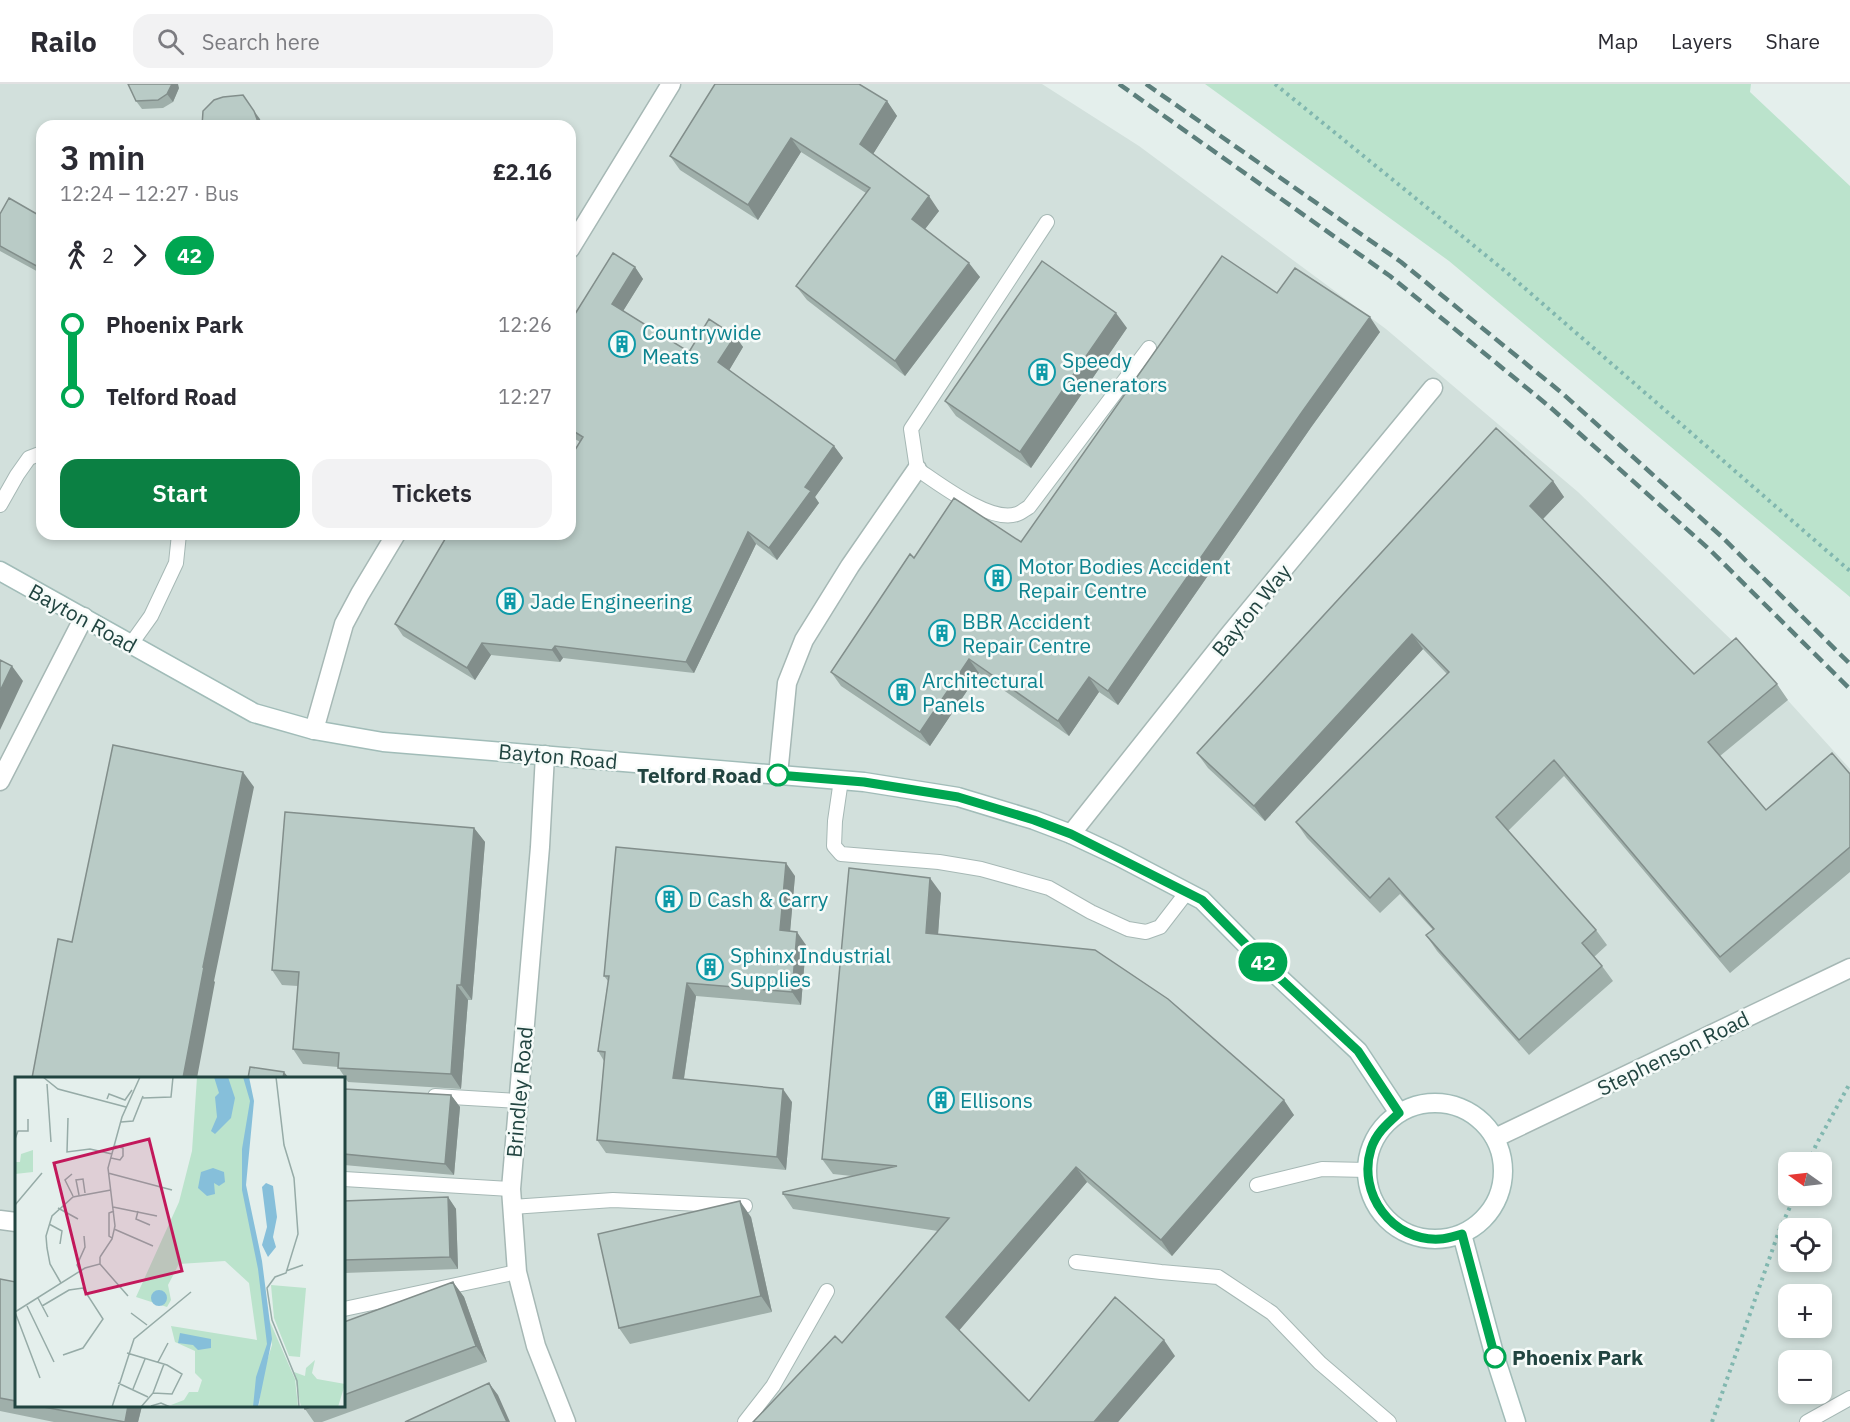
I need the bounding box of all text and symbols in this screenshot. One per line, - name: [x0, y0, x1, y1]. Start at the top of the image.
- search box: [133, 14, 553, 68]
- text: Railo: [30, 23, 97, 60]
- icon: search: [154, 25, 187, 58]
- text: Search here: [202, 27, 320, 56]
- text: Map: [1598, 27, 1638, 55]
- text: Layers: [1671, 27, 1733, 55]
- text: Share: [1766, 27, 1820, 55]
- text: 3 min: [60, 136, 145, 179]
- text: £2.16: [493, 157, 552, 186]
- text: 12:24 – 12:27 · Bus: [60, 180, 239, 207]
- icon: walk: [60, 239, 93, 272]
- icon: forward: [123, 239, 156, 272]
- text: 42: [177, 241, 202, 269]
- text: 2: [102, 242, 114, 269]
- text: Phoenix Park: [106, 310, 243, 339]
- text: 12:26: [498, 311, 552, 338]
- place label: Countrywide Meats: [642, 318, 762, 370]
- building icon: Countrywide Meats: [607, 329, 637, 359]
- place label: Speedy Generators: [1062, 346, 1167, 398]
- building icon: Speedy Generators: [1027, 357, 1057, 387]
- text: Telford Road: [106, 382, 237, 411]
- text: 12:27: [498, 383, 552, 410]
- button: Start: [60, 459, 300, 528]
- button: Tickets: [312, 459, 552, 528]
- place label: Motor Bodies Accident Repair Centre: [1018, 552, 1231, 604]
- street label: Bayton Way: [1205, 558, 1297, 662]
- building icon: Motor Bodies Accident Repair Centre: [983, 563, 1013, 593]
- street label: Bayton Road: [24, 577, 142, 659]
- building icon: Jade Engineering: [495, 586, 525, 616]
- place label: Jade Engineering: [530, 587, 692, 615]
- place label: BBR Accident Repair Centre: [962, 607, 1091, 659]
- building icon: BBR Accident Repair Centre: [927, 618, 957, 648]
- place label: Architectural Panels: [922, 666, 1044, 718]
- building icon: Architectural Panels: [887, 677, 917, 707]
- street label: Bayton Road: [497, 737, 619, 775]
- place label: Telford Road: [637, 761, 762, 789]
- marker: Telford Road: [767, 764, 789, 786]
- building icon: D Cash & Carry: [654, 884, 684, 914]
- place label: D Cash & Carry: [688, 885, 829, 913]
- place label: Sphinx Industrial Supplies: [730, 941, 891, 993]
- line badge: 42: [1236, 942, 1290, 982]
- text: 42: [1250, 948, 1276, 976]
- building icon: Sphinx Industrial Supplies: [695, 952, 725, 982]
- street label: Stephenson Road: [1592, 1004, 1754, 1102]
- street label: Brindley Road: [499, 1025, 539, 1159]
- inset map: [15, 1077, 345, 1407]
- building icon: Ellisons: [926, 1085, 956, 1115]
- place label: Ellisons: [960, 1086, 1033, 1114]
- north arrow: [1778, 1152, 1832, 1206]
- map controls: [1778, 1152, 1832, 1404]
- button: locate: [1778, 1218, 1832, 1272]
- button: +: [1778, 1284, 1832, 1338]
- place label: Phoenix Park: [1512, 1343, 1644, 1371]
- marker: Phoenix Park: [1484, 1346, 1506, 1368]
- button: −: [1778, 1350, 1832, 1404]

